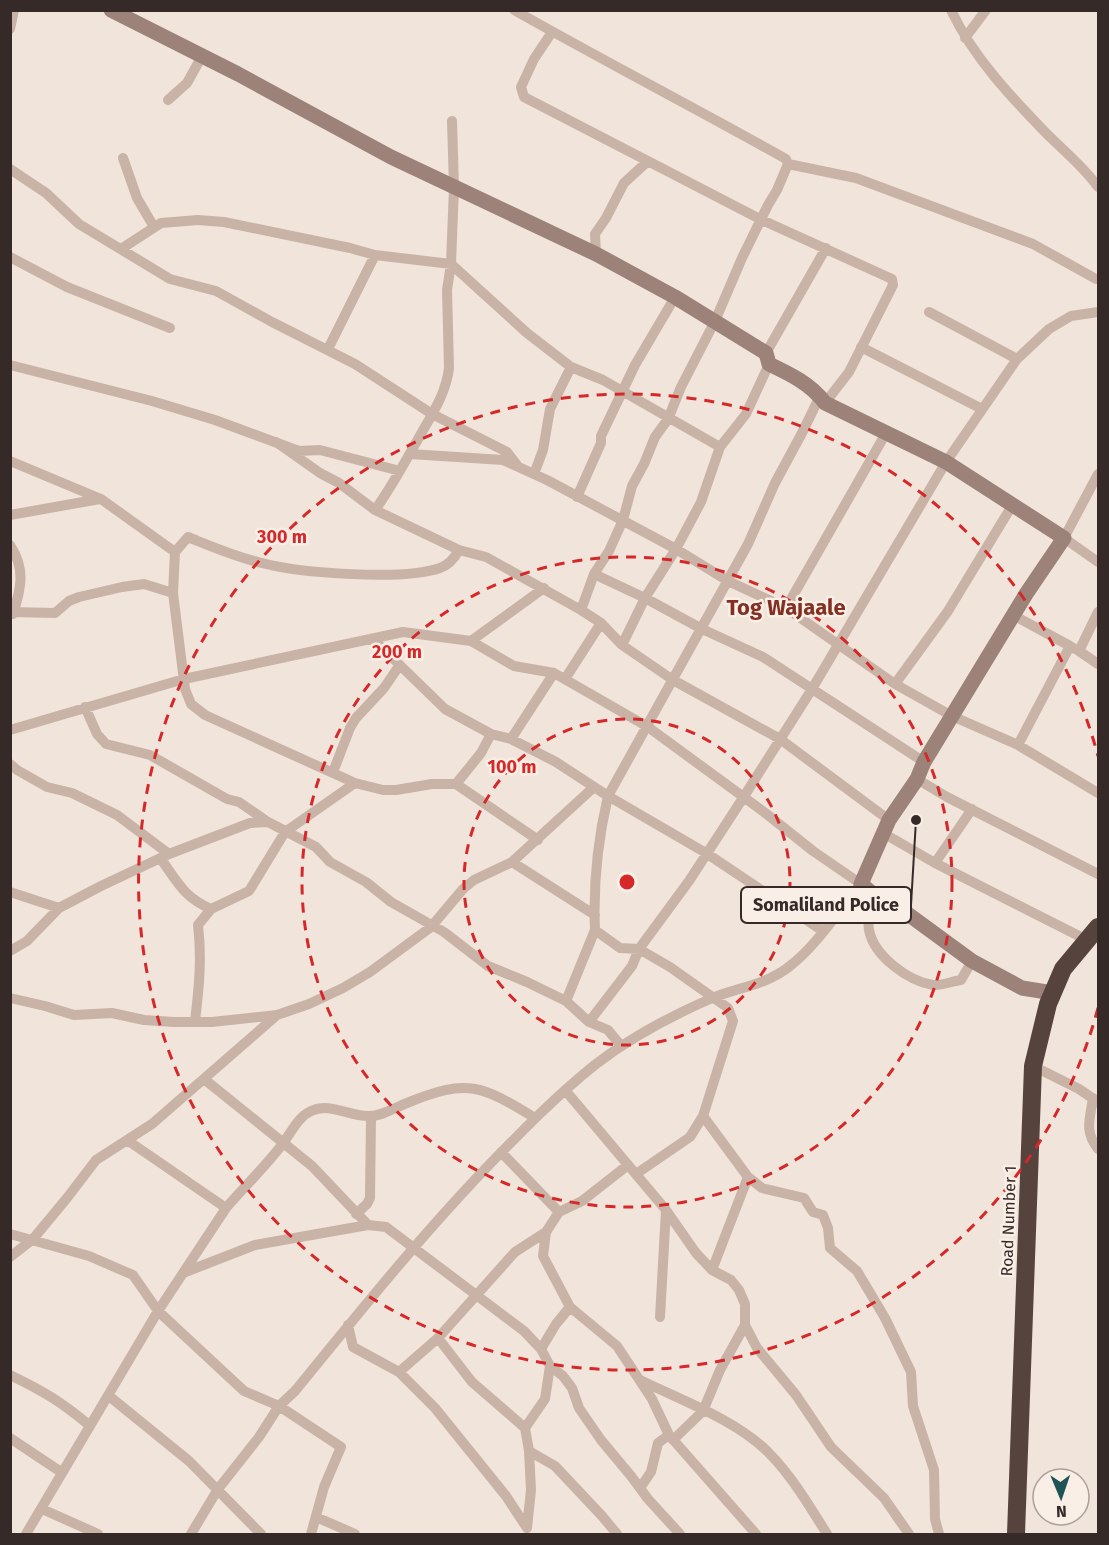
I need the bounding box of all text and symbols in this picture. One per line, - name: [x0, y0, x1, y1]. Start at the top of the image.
- text: 300 m: [256, 526, 307, 548]
- district label: Tog Wajaale: [726, 594, 846, 621]
- text: 200 m: [372, 641, 422, 663]
- text: 100 m: [488, 756, 536, 778]
- centre of rings: [617, 872, 637, 892]
- callout: Somaliland Police: [741, 887, 911, 923]
- text: Somaliland Police: [753, 894, 899, 916]
- street label: Road Number 1: [997, 1165, 1020, 1277]
- north arrow: [1031, 1467, 1091, 1527]
- text: N: [1056, 1502, 1067, 1521]

